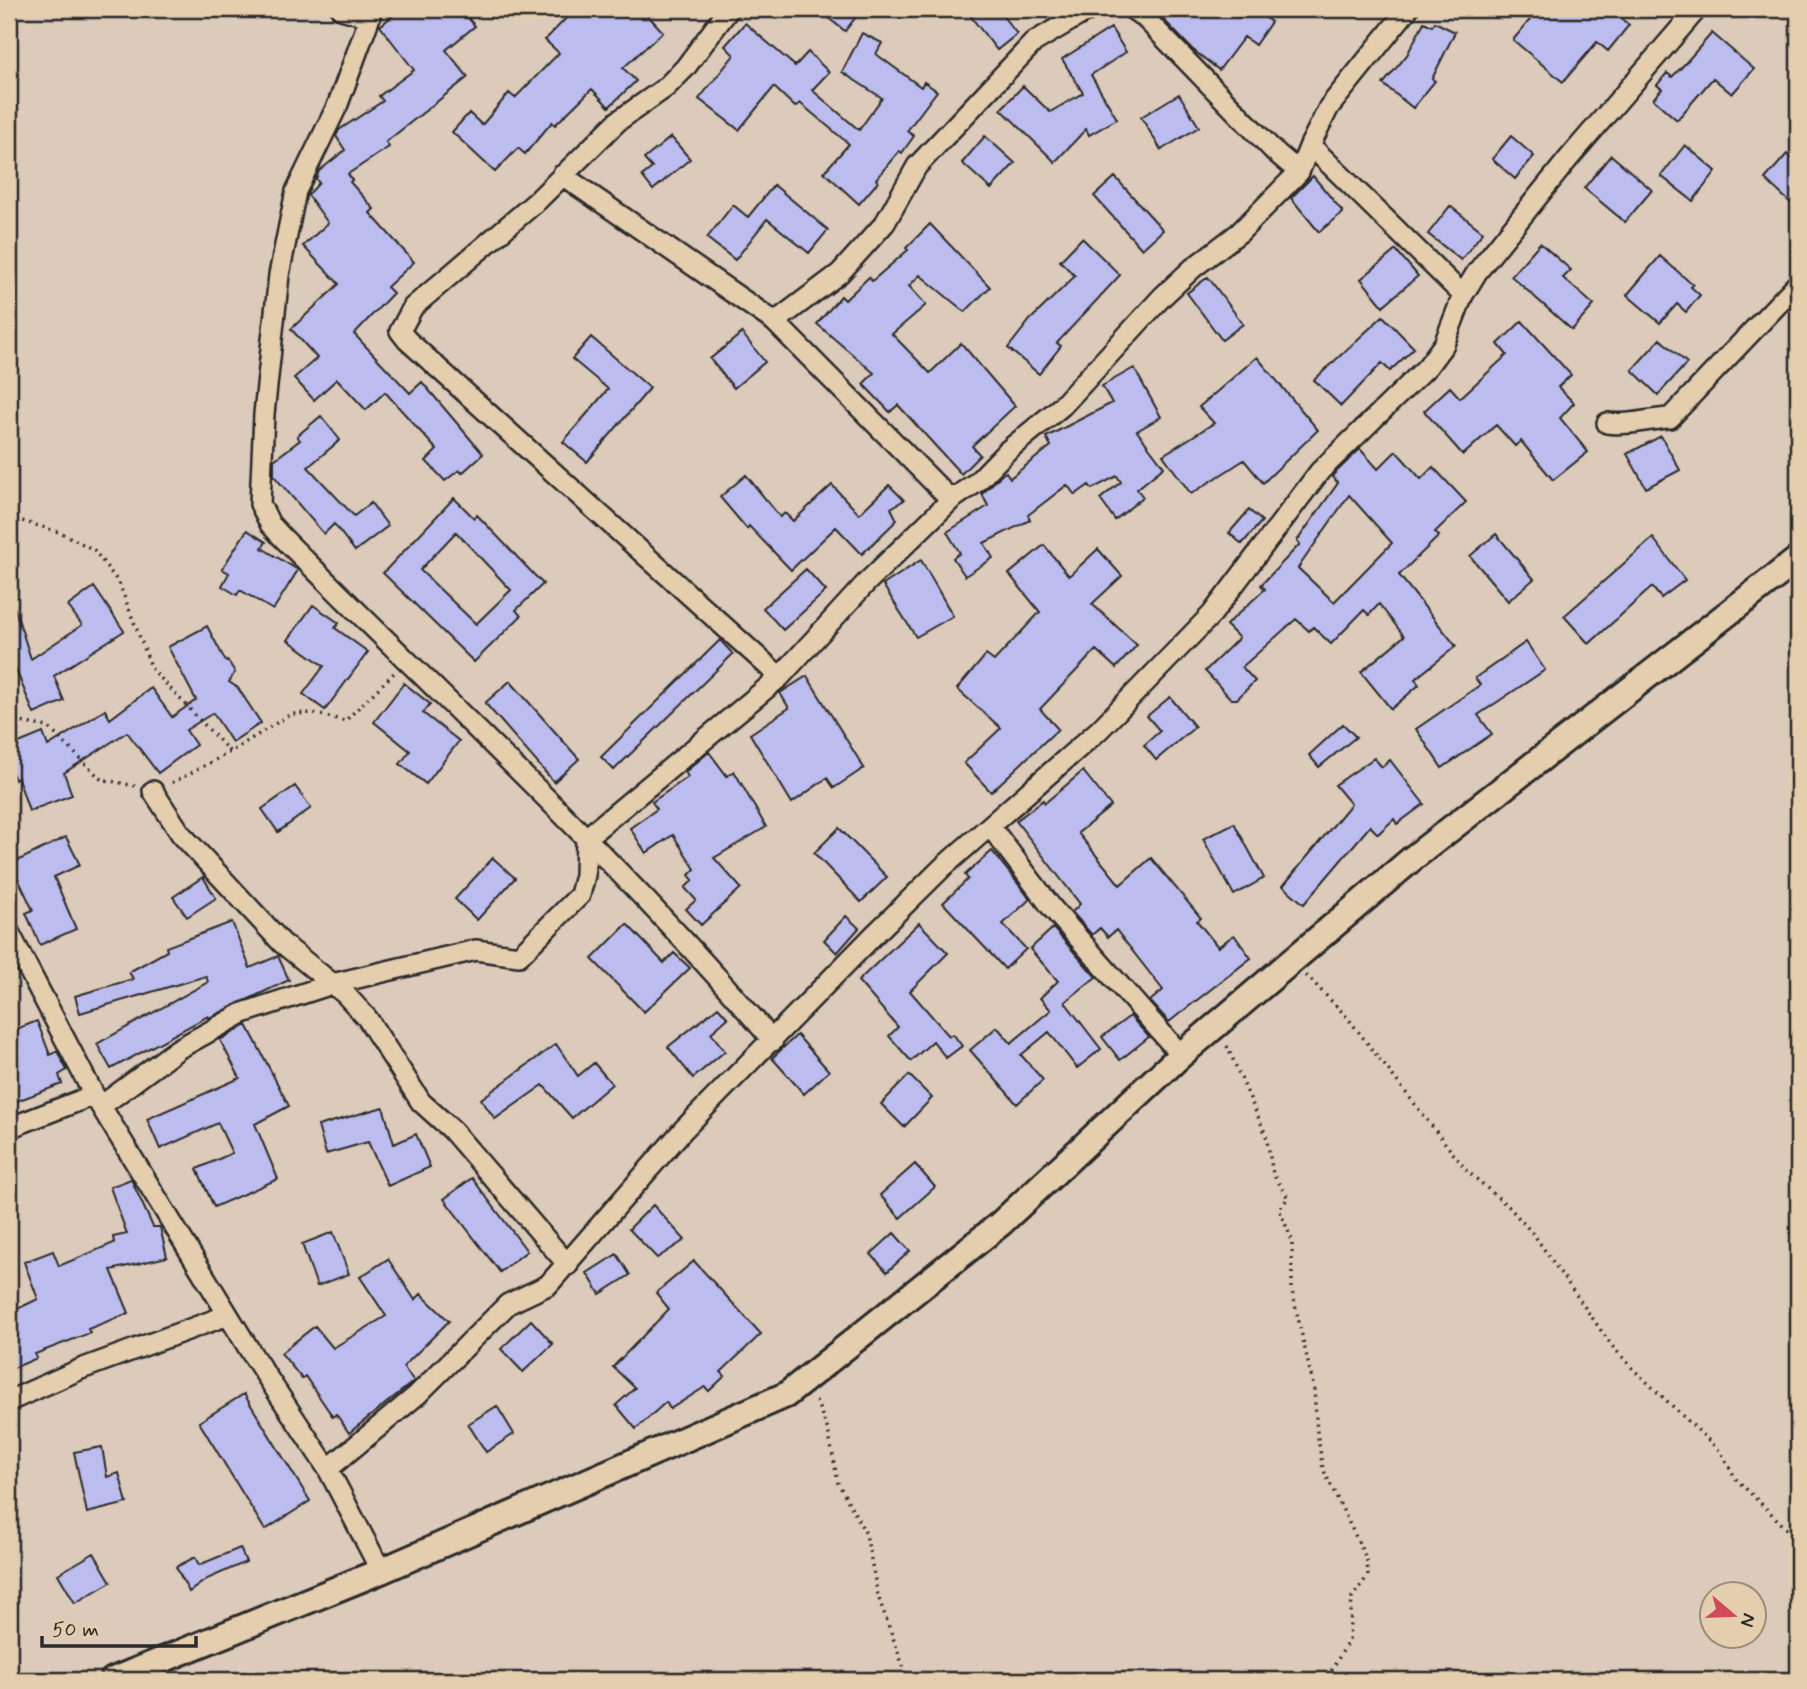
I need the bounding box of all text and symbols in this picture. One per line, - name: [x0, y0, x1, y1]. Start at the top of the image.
- north arrow: [1699, 1580, 1769, 1650]
- scale bar: [42, 1605, 196, 1649]
- text: N: [1734, 1610, 1762, 1630]
- text: 50 m: [52, 1616, 99, 1644]

